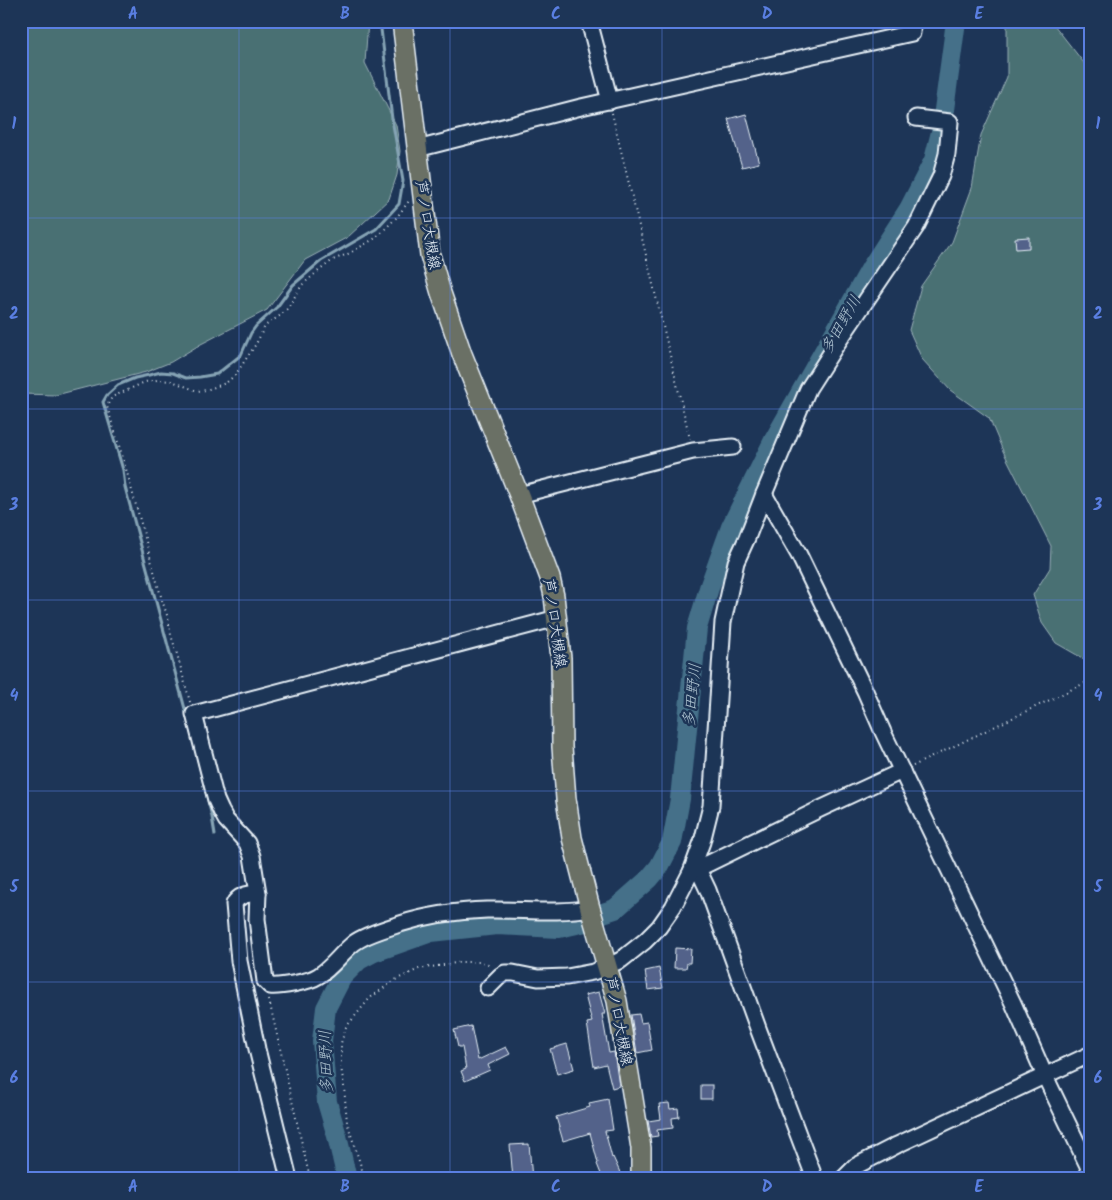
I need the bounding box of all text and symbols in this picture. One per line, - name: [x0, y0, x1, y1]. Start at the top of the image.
- text: A: [128, 2, 138, 27]
- text: B: [340, 2, 350, 27]
- text: C: [551, 2, 561, 27]
- text: D: [762, 2, 773, 27]
- text: E: [975, 2, 985, 27]
- text: 1: [12, 112, 17, 137]
- text: 1: [1096, 112, 1101, 137]
- street label: 芦ノ口大槻線: [408, 179, 446, 271]
- water label: 多田野川: [814, 291, 868, 359]
- text: 2: [9, 302, 19, 327]
- text: 2: [1093, 302, 1103, 327]
- text: 3: [9, 493, 19, 518]
- text: 3: [1093, 493, 1103, 518]
- street label: 芦ノ口大槻線: [536, 577, 572, 669]
- water label: 多田野川: [677, 662, 708, 728]
- text: 4: [10, 684, 19, 709]
- text: 4: [1094, 684, 1103, 709]
- text: 5: [9, 875, 20, 900]
- text: 5: [1093, 875, 1104, 900]
- street label: 芦ノ口大槻線: [598, 975, 638, 1068]
- water label: 多田野川: [313, 1030, 340, 1094]
- text: 6: [10, 1066, 19, 1091]
- text: 6: [1094, 1066, 1103, 1091]
- text: A: [128, 1175, 138, 1200]
- text: B: [340, 1175, 350, 1200]
- text: C: [551, 1175, 561, 1200]
- text: D: [762, 1175, 773, 1200]
- text: E: [975, 1175, 985, 1200]

